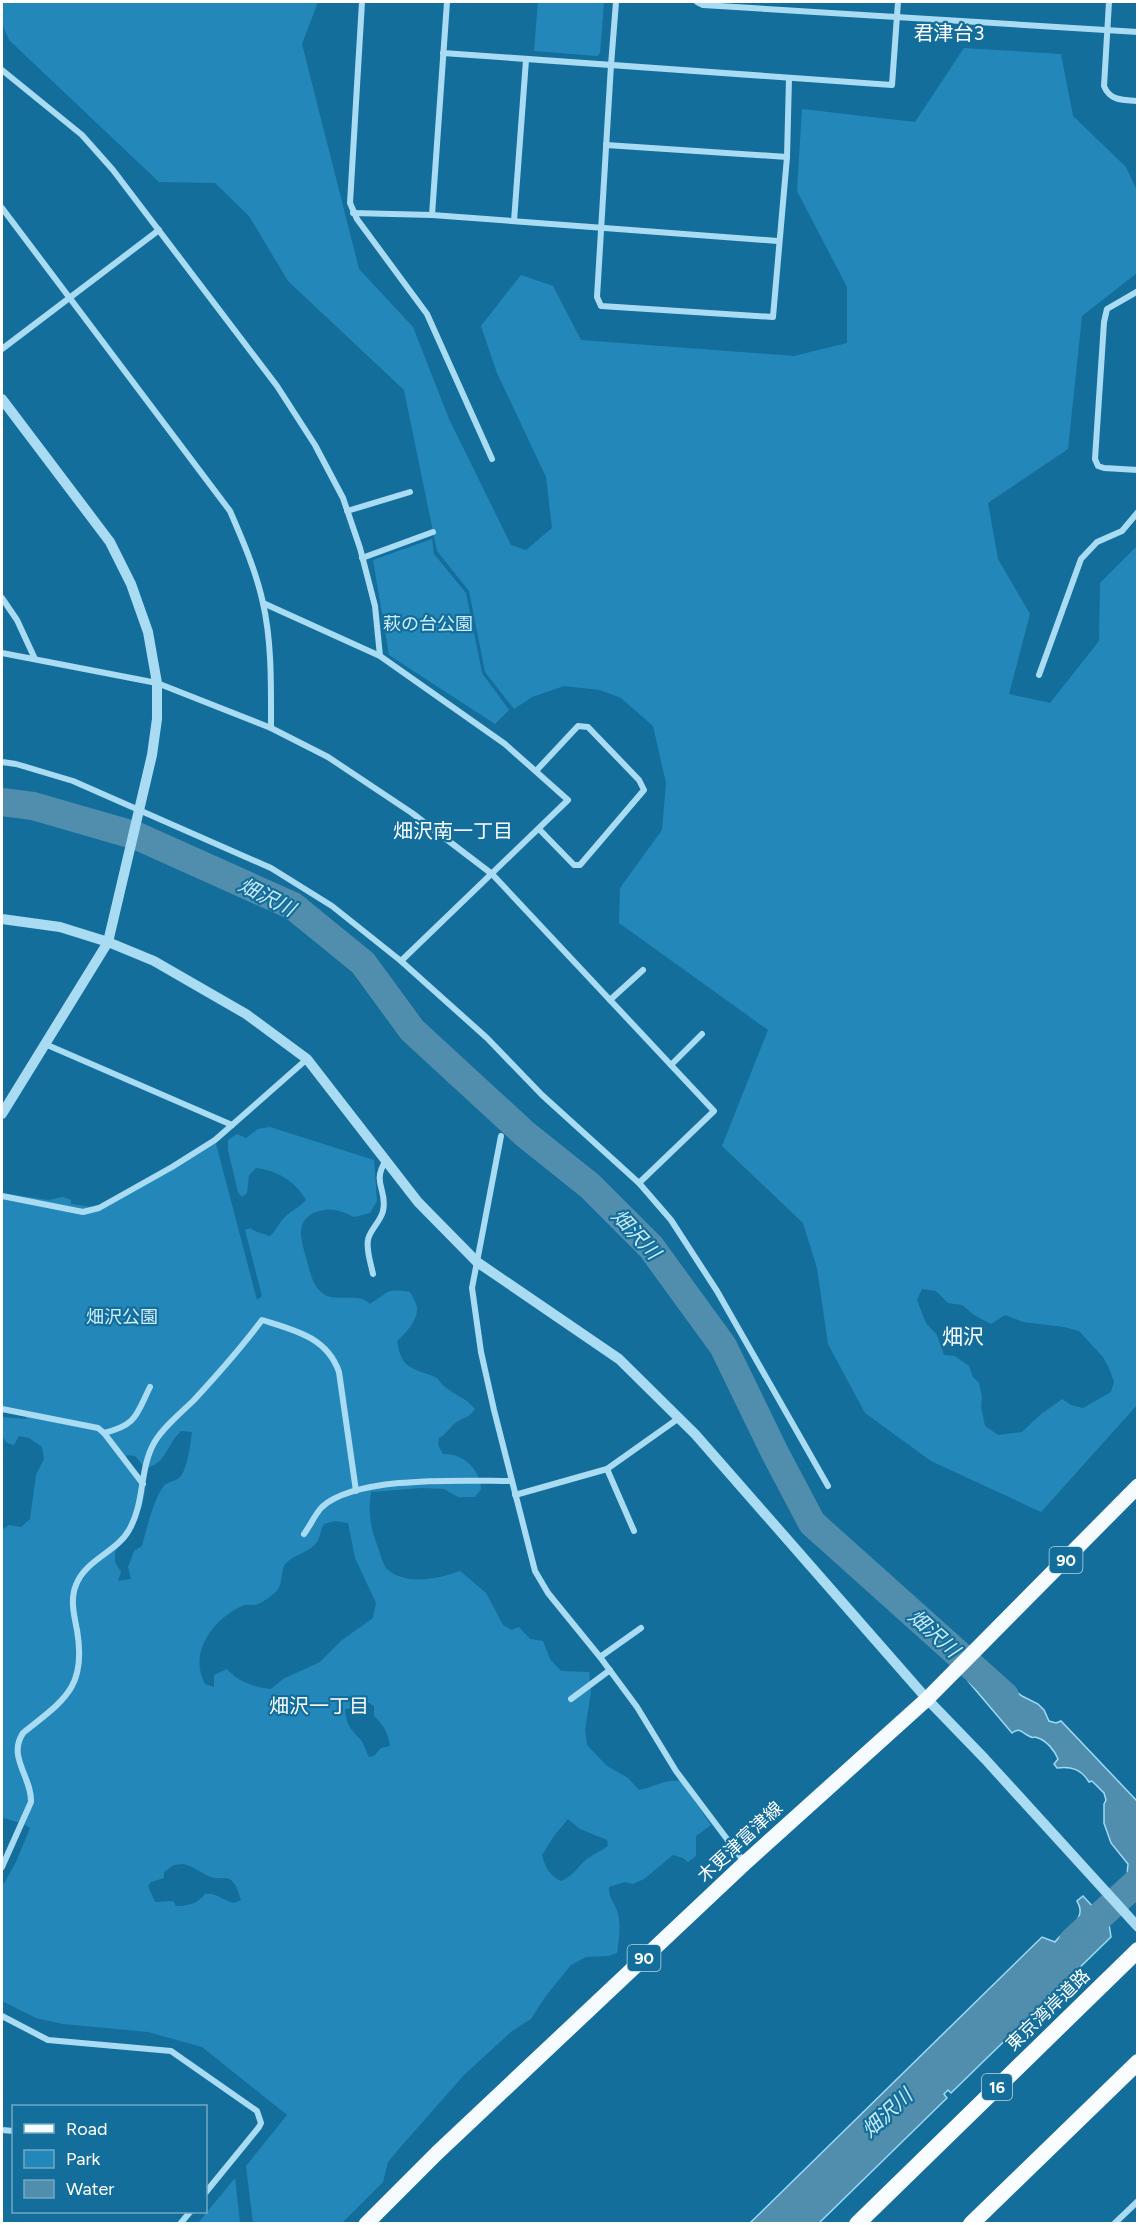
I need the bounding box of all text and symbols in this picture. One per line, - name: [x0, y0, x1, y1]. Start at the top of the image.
- district label: 君津台3: [914, 21, 984, 45]
- park label: 萩の台公園: [383, 613, 473, 635]
- district label: 畑沢南一丁目: [393, 819, 513, 843]
- water label: 畑沢川: [235, 873, 301, 922]
- water label: 畑沢川: [607, 1204, 667, 1266]
- park label: 畑沢公園: [86, 1306, 158, 1328]
- district label: 畑沢: [942, 1324, 984, 1349]
- road number: 90: [1050, 1547, 1082, 1573]
- water label: 畑沢川: [904, 1604, 966, 1663]
- district label: 畑沢一丁目: [269, 1694, 369, 1718]
- street label: 木更津富津線: [693, 1797, 787, 1887]
- road number: 90: [628, 1945, 660, 1971]
- street label: 東京湾岸道路: [1002, 1965, 1094, 2055]
- road number: 16: [982, 2074, 1012, 2100]
- water label: 畑沢川: [857, 2082, 919, 2142]
- legend: [12, 2105, 207, 2213]
- text: Road: [66, 2118, 107, 2140]
- text: Park: [66, 2148, 101, 2170]
- text: Water: [66, 2178, 114, 2200]

